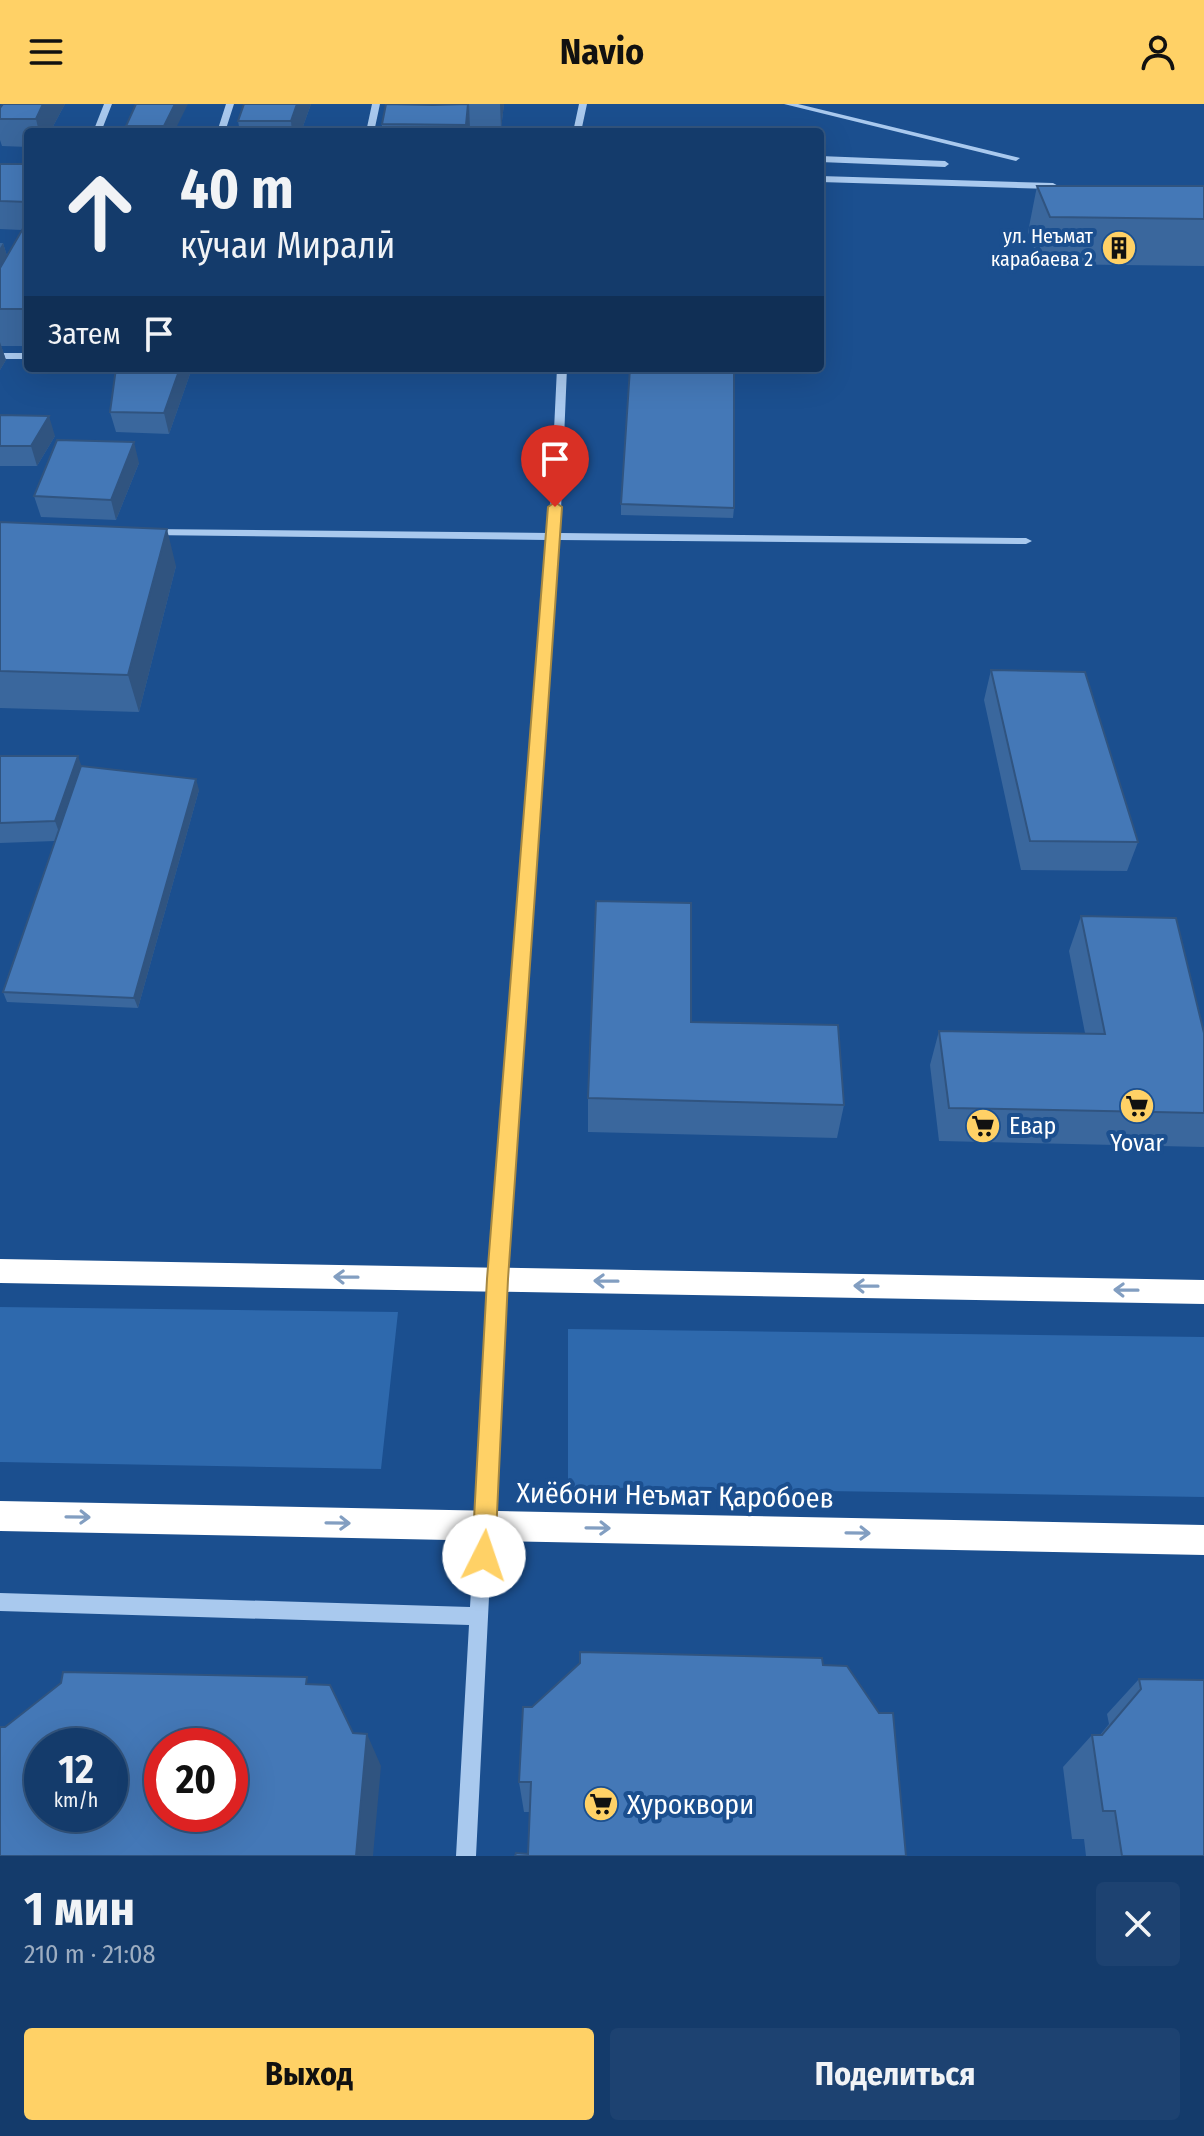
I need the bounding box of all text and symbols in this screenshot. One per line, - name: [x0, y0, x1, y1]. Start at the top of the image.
- icon: menu: [24, 30, 68, 74]
- text: Navio: [560, 30, 644, 74]
- icon: person: [1136, 30, 1180, 74]
- text: 40 m: [180, 156, 294, 223]
- icon: ahead: [48, 160, 152, 264]
- text: кӯчаи Миралӣ: [180, 224, 395, 268]
- place label: ул. Неъмат карабаева 2: [991, 224, 1094, 271]
- building icon: ул. Неъмат карабаева 2: [1100, 229, 1138, 267]
- icon: arrive: [137, 312, 181, 356]
- text: Затем: [48, 316, 121, 352]
- pin: [521, 425, 589, 507]
- icon: arrive: [533, 437, 577, 481]
- supermarket icon: Yovar: [1118, 1087, 1156, 1125]
- supermarket icon: Евар: [964, 1107, 1002, 1145]
- place label: Евар: [1009, 1112, 1056, 1140]
- place label: Yovar: [1110, 1129, 1164, 1157]
- one-way arrow: [333, 1269, 360, 1285]
- one-way arrow: [593, 1273, 620, 1289]
- one-way arrow: [853, 1278, 880, 1293]
- one-way arrow: [1113, 1282, 1140, 1298]
- street label: Хиёбони Неъмат Қаробоев: [516, 1476, 834, 1515]
- one-way arrow: [64, 1509, 91, 1525]
- position arrow: [442, 1514, 526, 1598]
- one-way arrow: [324, 1515, 351, 1530]
- one-way arrow: [584, 1520, 611, 1536]
- one-way arrow: [844, 1525, 871, 1541]
- speed limit sign: 20: [144, 1728, 248, 1832]
- text: 12: [58, 1746, 94, 1794]
- supermarket icon: Хуроквори: [582, 1785, 620, 1823]
- text: km/h: [54, 1788, 98, 1812]
- place label: Хуроквори: [627, 1788, 754, 1821]
- text: 1 мин: [24, 1880, 135, 1938]
- button: close: [1096, 1882, 1180, 1966]
- text: 210 m · 21:08: [24, 1939, 156, 1970]
- button: Выход: [24, 2028, 594, 2120]
- button: Поделиться: [610, 2028, 1180, 2120]

